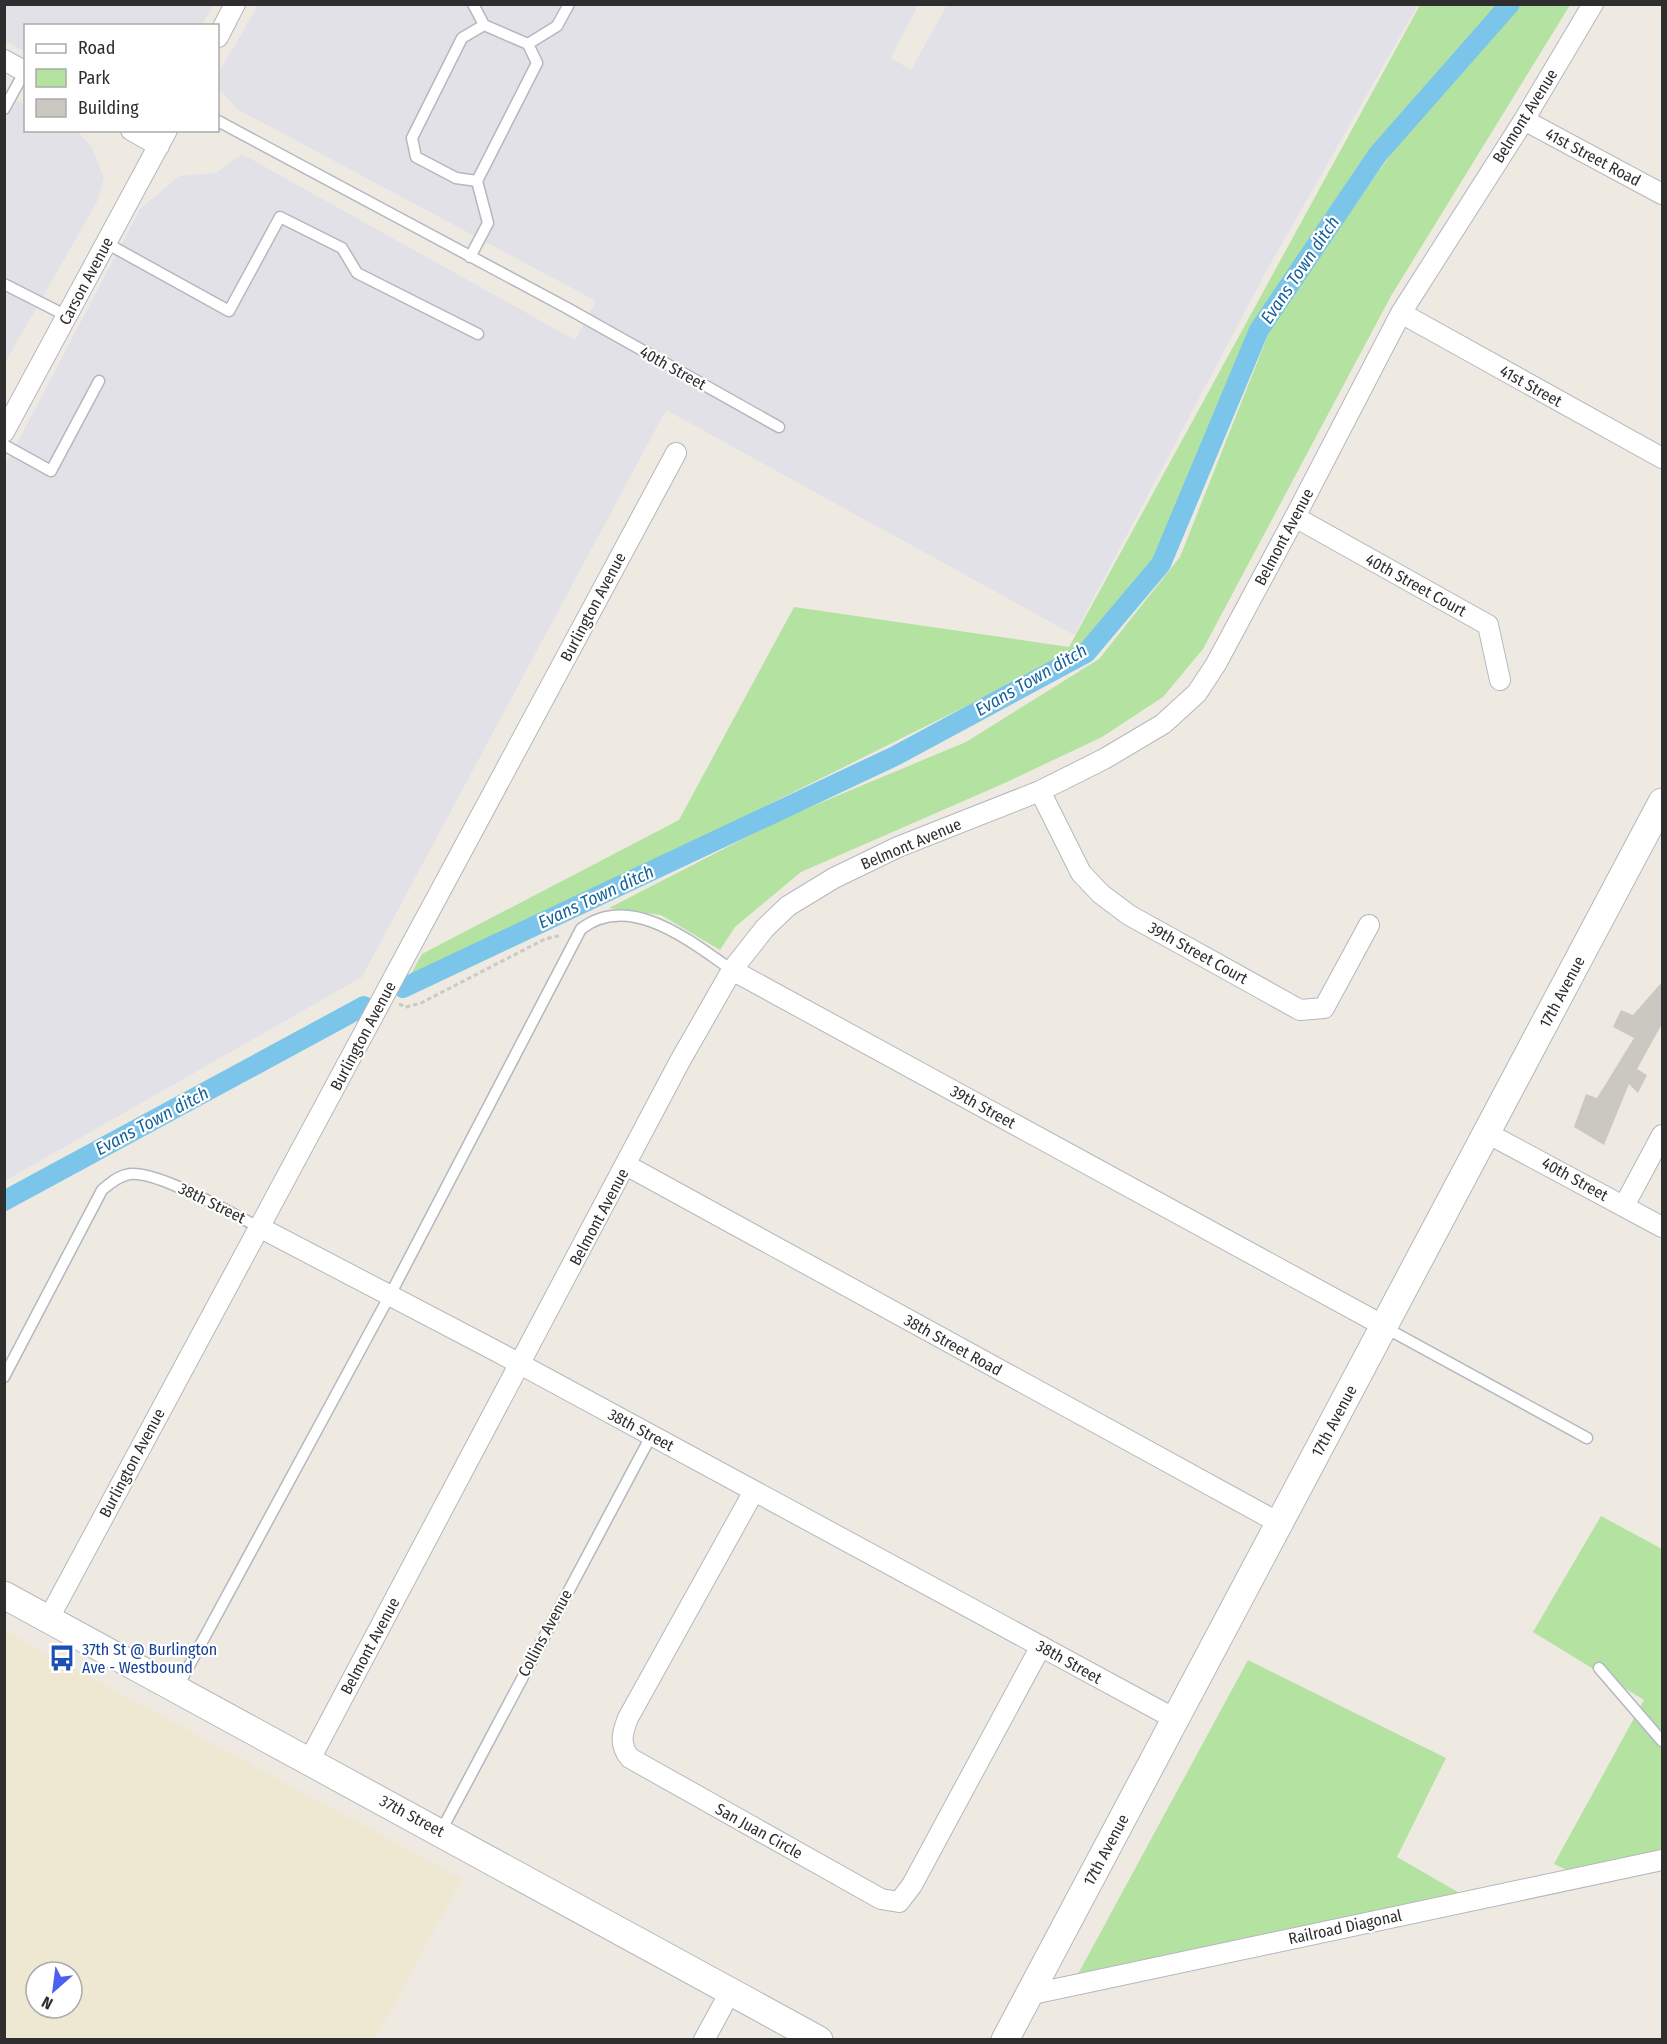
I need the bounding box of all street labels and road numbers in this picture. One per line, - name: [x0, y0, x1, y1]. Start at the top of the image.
- street label: Belmont Avenue: [1489, 65, 1561, 166]
- street label: 41st Street Road: [1542, 124, 1644, 190]
- street label: Carson Avenue: [55, 234, 117, 328]
- street label: 40th Street: [637, 342, 710, 394]
- street label: 41st Street: [1497, 361, 1566, 411]
- street label: Belmont Avenue: [1250, 485, 1318, 589]
- street label: Burlington Avenue: [556, 549, 630, 665]
- street label: 40th Street Court: [1362, 550, 1470, 621]
- street label: Belmont Avenue: [858, 814, 964, 874]
- street label: 39th Street Court: [1145, 918, 1252, 989]
- street label: 17th Avenue: [1535, 953, 1589, 1031]
- street label: Burlington Avenue: [326, 978, 400, 1094]
- street label: 39th Street: [947, 1081, 1020, 1133]
- street label: 40th Street: [1539, 1153, 1612, 1205]
- street label: Belmont Avenue: [565, 1165, 633, 1269]
- street label: 38th Street: [175, 1179, 249, 1228]
- street label: 38th Street Road: [901, 1310, 1005, 1380]
- street label: 17th Avenue: [1307, 1382, 1361, 1460]
- street label: Burlington Avenue: [95, 1405, 169, 1521]
- street label: 38th Street: [605, 1405, 678, 1456]
- street label: Collins Avenue: [514, 1586, 576, 1680]
- street label: Belmont Avenue: [336, 1594, 404, 1698]
- street label: 38th Street: [1033, 1636, 1106, 1688]
- street label: 37th Street: [376, 1791, 448, 1841]
- street label: San Juan Circle: [712, 1799, 806, 1863]
- street label: 17th Avenue: [1079, 1811, 1133, 1889]
- street label: Railroad Diagonal: [1287, 1906, 1403, 1948]

